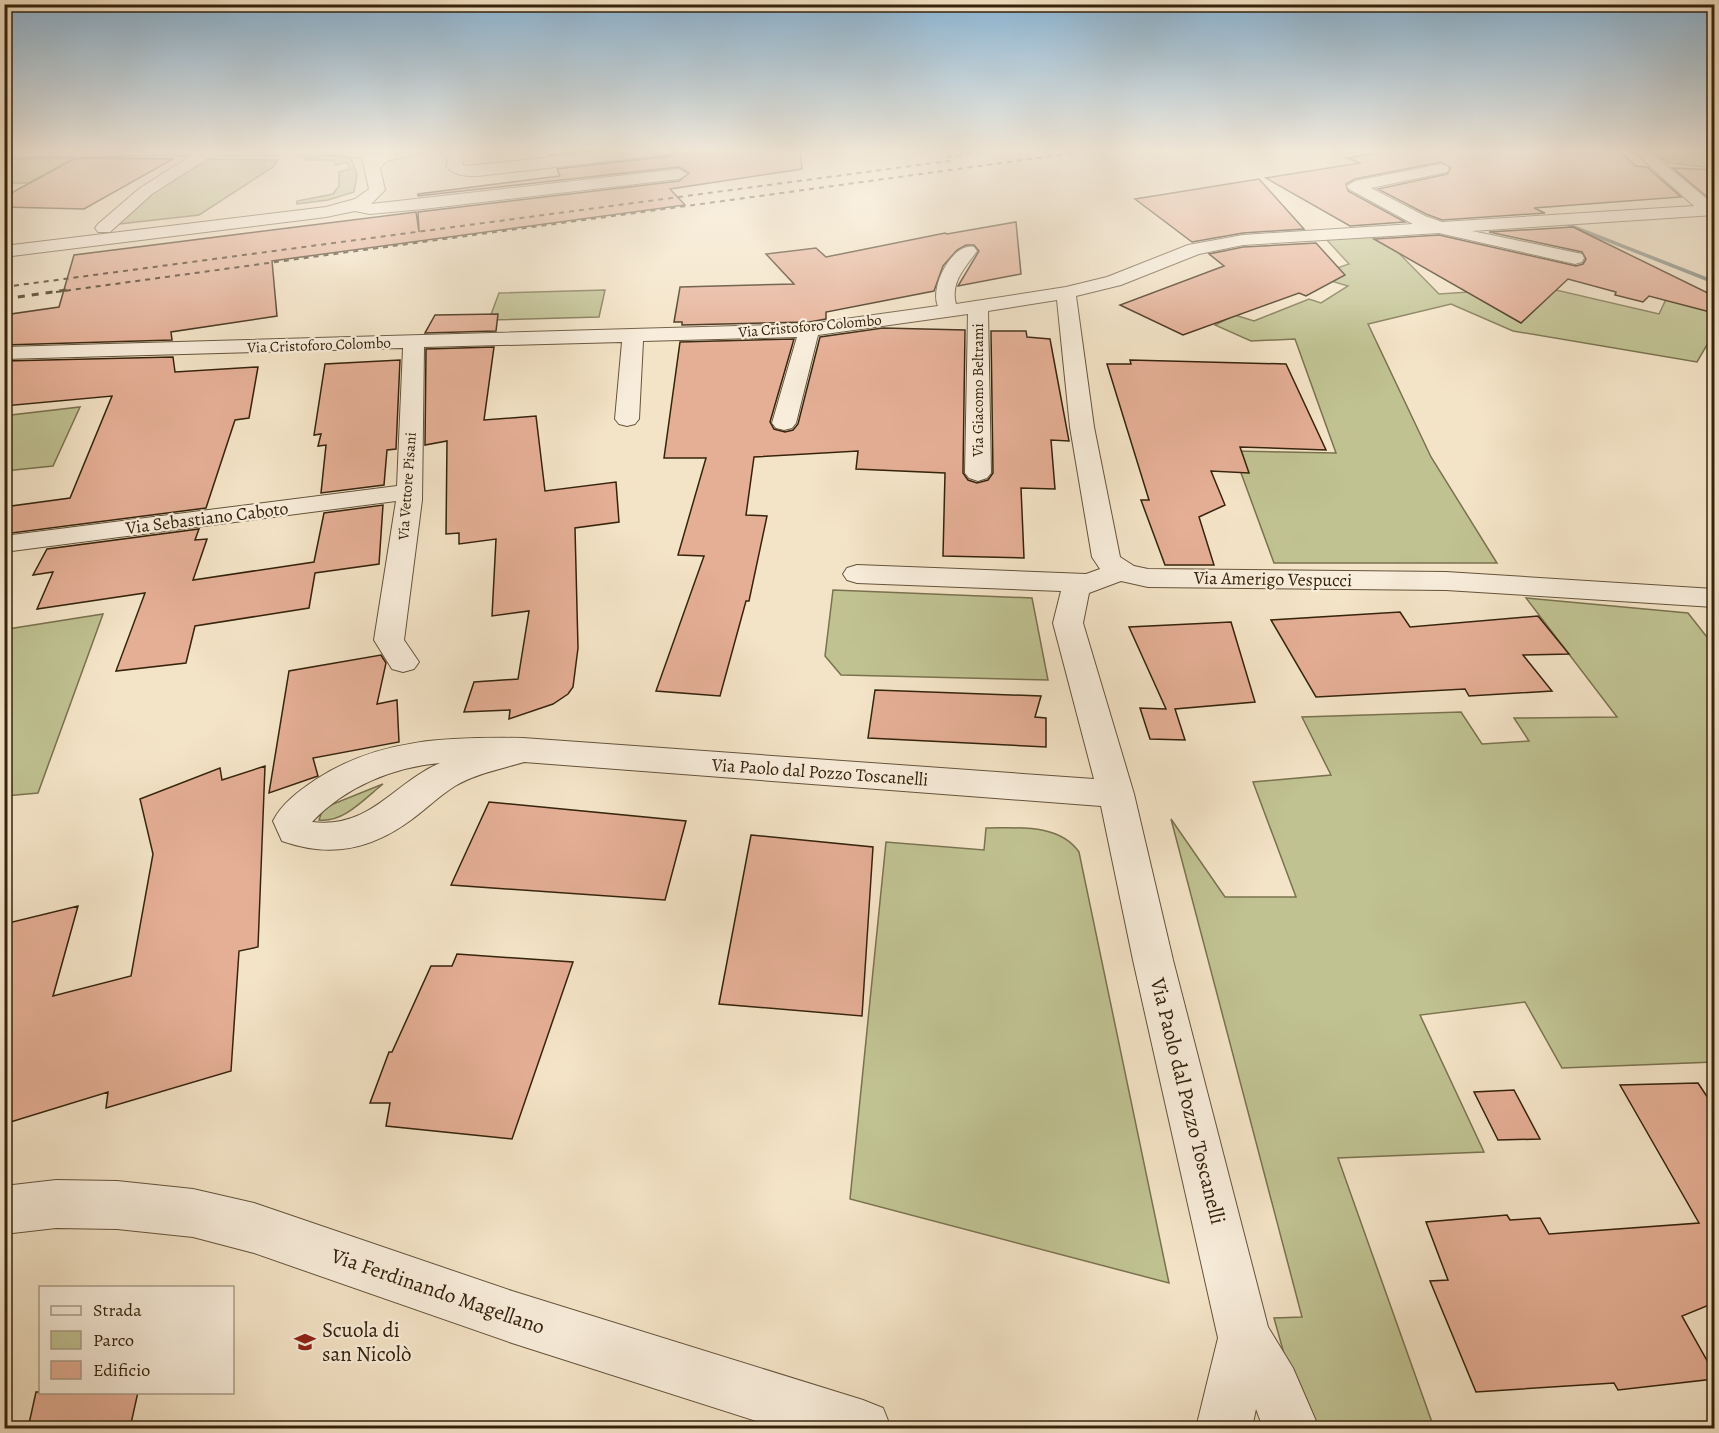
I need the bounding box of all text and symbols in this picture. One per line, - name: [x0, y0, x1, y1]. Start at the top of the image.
- street label: Via Cristoforo Colombo: [737, 310, 882, 342]
- street label: Via Giacomo Beltrami: [968, 323, 988, 458]
- street label: Via Cristoforo Colombo: [246, 332, 391, 358]
- street label: Via Vettore Pisani: [393, 431, 421, 542]
- street label: Via Sebastiano Caboto: [123, 496, 290, 540]
- street label: Via Amerigo Vespucci: [1193, 566, 1352, 592]
- street label: Via Paolo dal Pozzo Toscanelli: [710, 752, 929, 792]
- street label: Via Paolo dal Pozzo Toscanelli: [1144, 974, 1232, 1227]
- street label: Via Ferdinando Magellano: [327, 1241, 548, 1341]
- legend: [39, 1286, 234, 1394]
- text: Strada: [93, 1298, 142, 1322]
- place label: Scuola di san Nicolò: [322, 1316, 411, 1368]
- text: Parco: [93, 1328, 134, 1352]
- school or university icon: Scuola di san Nicolò: [293, 1330, 317, 1354]
- text: Edificio: [93, 1358, 150, 1382]

